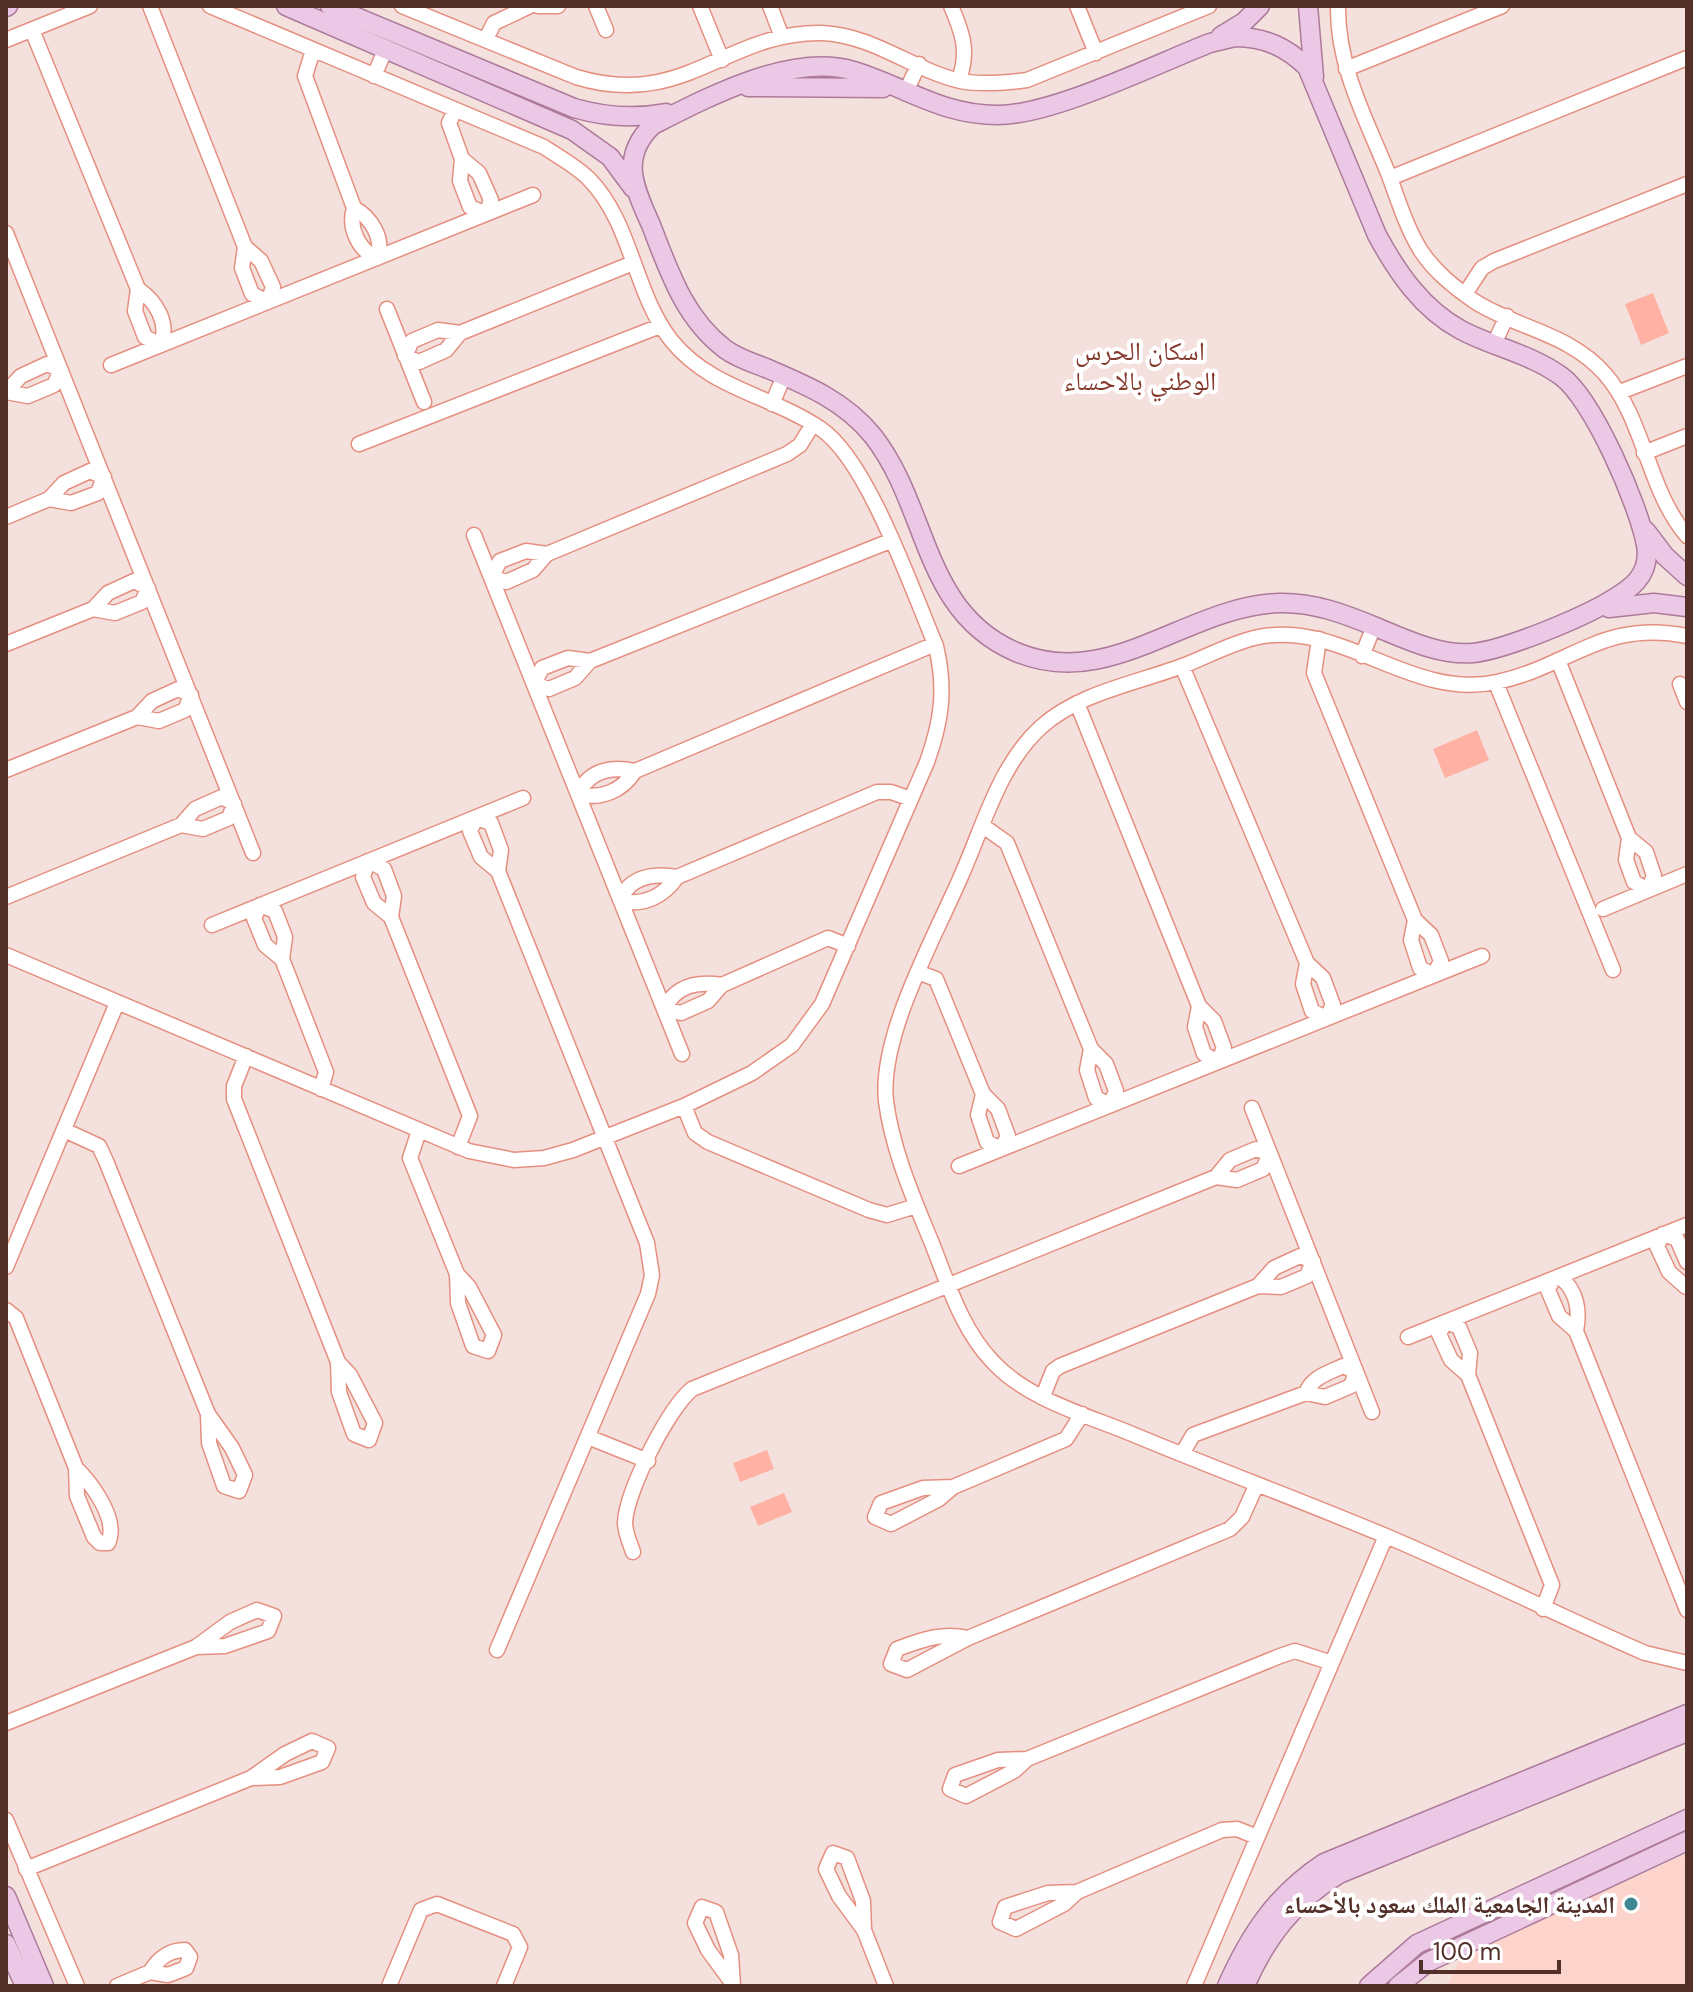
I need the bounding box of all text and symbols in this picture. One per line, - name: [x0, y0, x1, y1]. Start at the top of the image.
- district label: اسكان الحرس الوطني بالاحساء: [1064, 334, 1216, 402]
- place label: المدينة الجامعية الملك سعود بالأحساء: [1284, 1889, 1615, 1920]
- marker: المدينة الجامعية الملك سعود بالأحساء: [1622, 1895, 1640, 1913]
- scale bar: [1421, 1924, 1559, 1974]
- text: 100 m: [1433, 1936, 1501, 1967]

